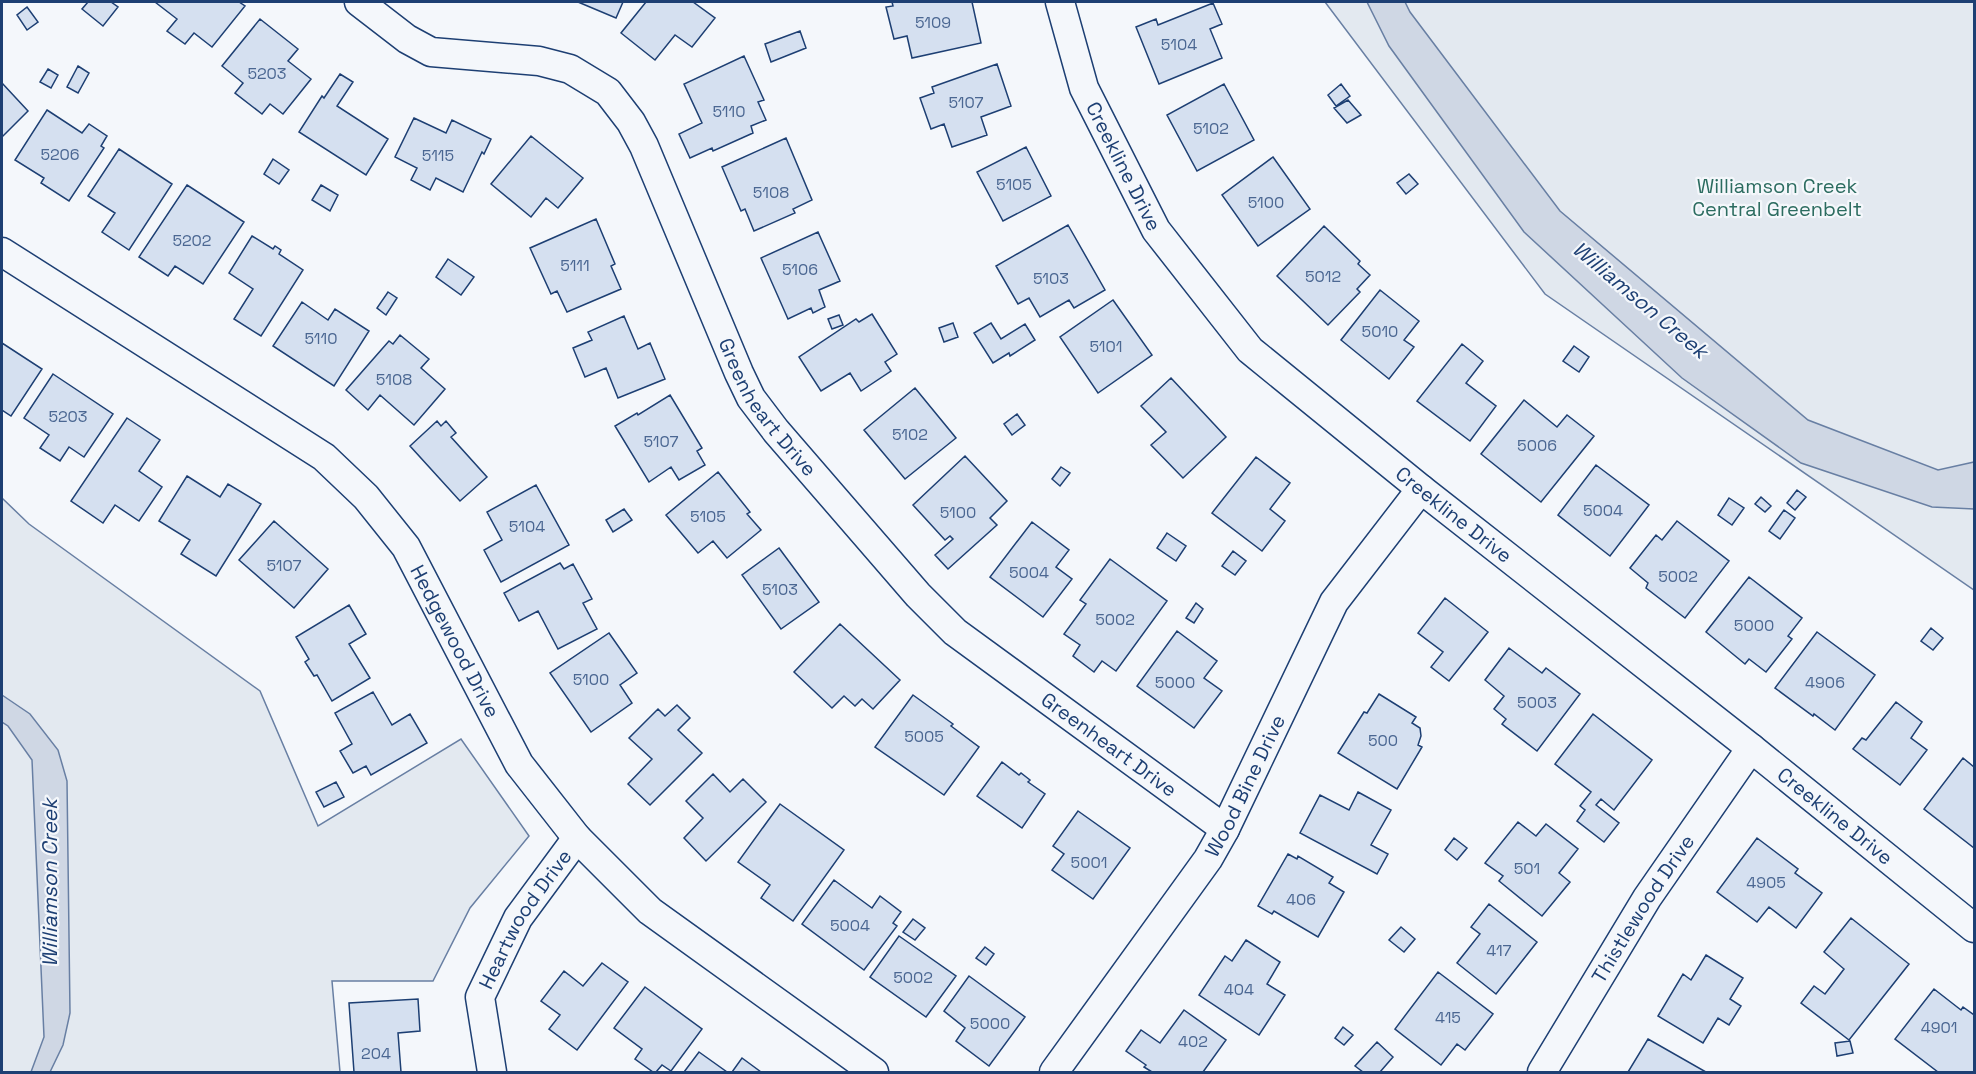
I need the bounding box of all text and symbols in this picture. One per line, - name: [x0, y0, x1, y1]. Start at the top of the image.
- house number: 5109: [915, 12, 951, 33]
- house number: 5104: [1161, 34, 1197, 55]
- house number: 5203: [247, 63, 287, 84]
- house number: 5107: [948, 92, 984, 113]
- street label: Creekline Drive: [1080, 97, 1167, 235]
- house number: 5110: [713, 101, 746, 122]
- house number: 5102: [1193, 118, 1229, 139]
- house number: 5206: [40, 144, 80, 165]
- house number: 5115: [422, 145, 454, 166]
- park label: Williamson Creek Central Greenbelt: [1692, 173, 1862, 222]
- house number: 5105: [996, 174, 1032, 195]
- house number: 5108: [753, 182, 789, 203]
- house number: 5100: [1248, 192, 1284, 213]
- house number: 5202: [172, 230, 212, 251]
- water label: Williamson Creek: [1567, 235, 1716, 366]
- house number: 5111: [560, 255, 590, 276]
- house number: 5106: [782, 259, 818, 280]
- house number: 5012: [1305, 266, 1341, 287]
- house number: 5103: [1033, 268, 1069, 289]
- house number: 5010: [1362, 321, 1398, 342]
- house number: 5110: [305, 328, 338, 349]
- street label: Greenheart Drive: [713, 334, 822, 482]
- house number: 5101: [1090, 336, 1123, 357]
- house number: 5108: [376, 369, 412, 390]
- house number: 5203: [48, 406, 88, 427]
- house number: 5102: [892, 424, 928, 445]
- house number: 5107: [643, 431, 679, 452]
- house number: 5006: [1517, 435, 1557, 456]
- street label: Creekline Drive: [1390, 461, 1517, 569]
- house number: 5004: [1583, 500, 1623, 521]
- house number: 5100: [940, 502, 976, 523]
- house number: 5105: [690, 506, 726, 527]
- house number: 5104: [509, 516, 545, 537]
- house number: 5107: [266, 555, 302, 576]
- street label: Hedgewood Drive: [405, 560, 506, 722]
- house number: 5004: [1009, 562, 1049, 583]
- house number: 5002: [1658, 566, 1698, 587]
- house number: 5103: [762, 579, 798, 600]
- house number: 5002: [1095, 609, 1135, 630]
- house number: 5000: [1734, 615, 1774, 636]
- house number: 5100: [573, 669, 609, 690]
- house number: 5000: [1155, 672, 1195, 693]
- house number: 4906: [1805, 672, 1845, 693]
- street label: Greenheart Drive: [1036, 686, 1182, 803]
- house number: 5003: [1517, 692, 1557, 713]
- street label: Wood Bine Drive: [1199, 710, 1291, 862]
- house number: 5005: [904, 726, 944, 747]
- house number: 500: [1368, 730, 1398, 751]
- street label: Creekline Drive: [1772, 761, 1898, 871]
- water label: Williamson Creek: [36, 796, 63, 967]
- street label: Thistlewood Drive: [1586, 829, 1700, 988]
- street label: Heartwood Drive: [473, 844, 577, 993]
- house number: 5001: [1071, 852, 1107, 873]
- house number: 501: [1514, 858, 1540, 879]
- house number: 4905: [1746, 872, 1786, 893]
- house number: 406: [1286, 889, 1316, 910]
- house number: 5004: [830, 915, 870, 936]
- house number: 417: [1486, 940, 1512, 961]
- house number: 5002: [893, 967, 933, 988]
- house number: 404: [1224, 979, 1254, 1000]
- house number: 415: [1435, 1007, 1461, 1028]
- house number: 5000: [970, 1013, 1010, 1034]
- house number: 4901: [1921, 1017, 1957, 1038]
- house number: 402: [1178, 1031, 1208, 1052]
- house number: 204: [361, 1043, 391, 1064]

